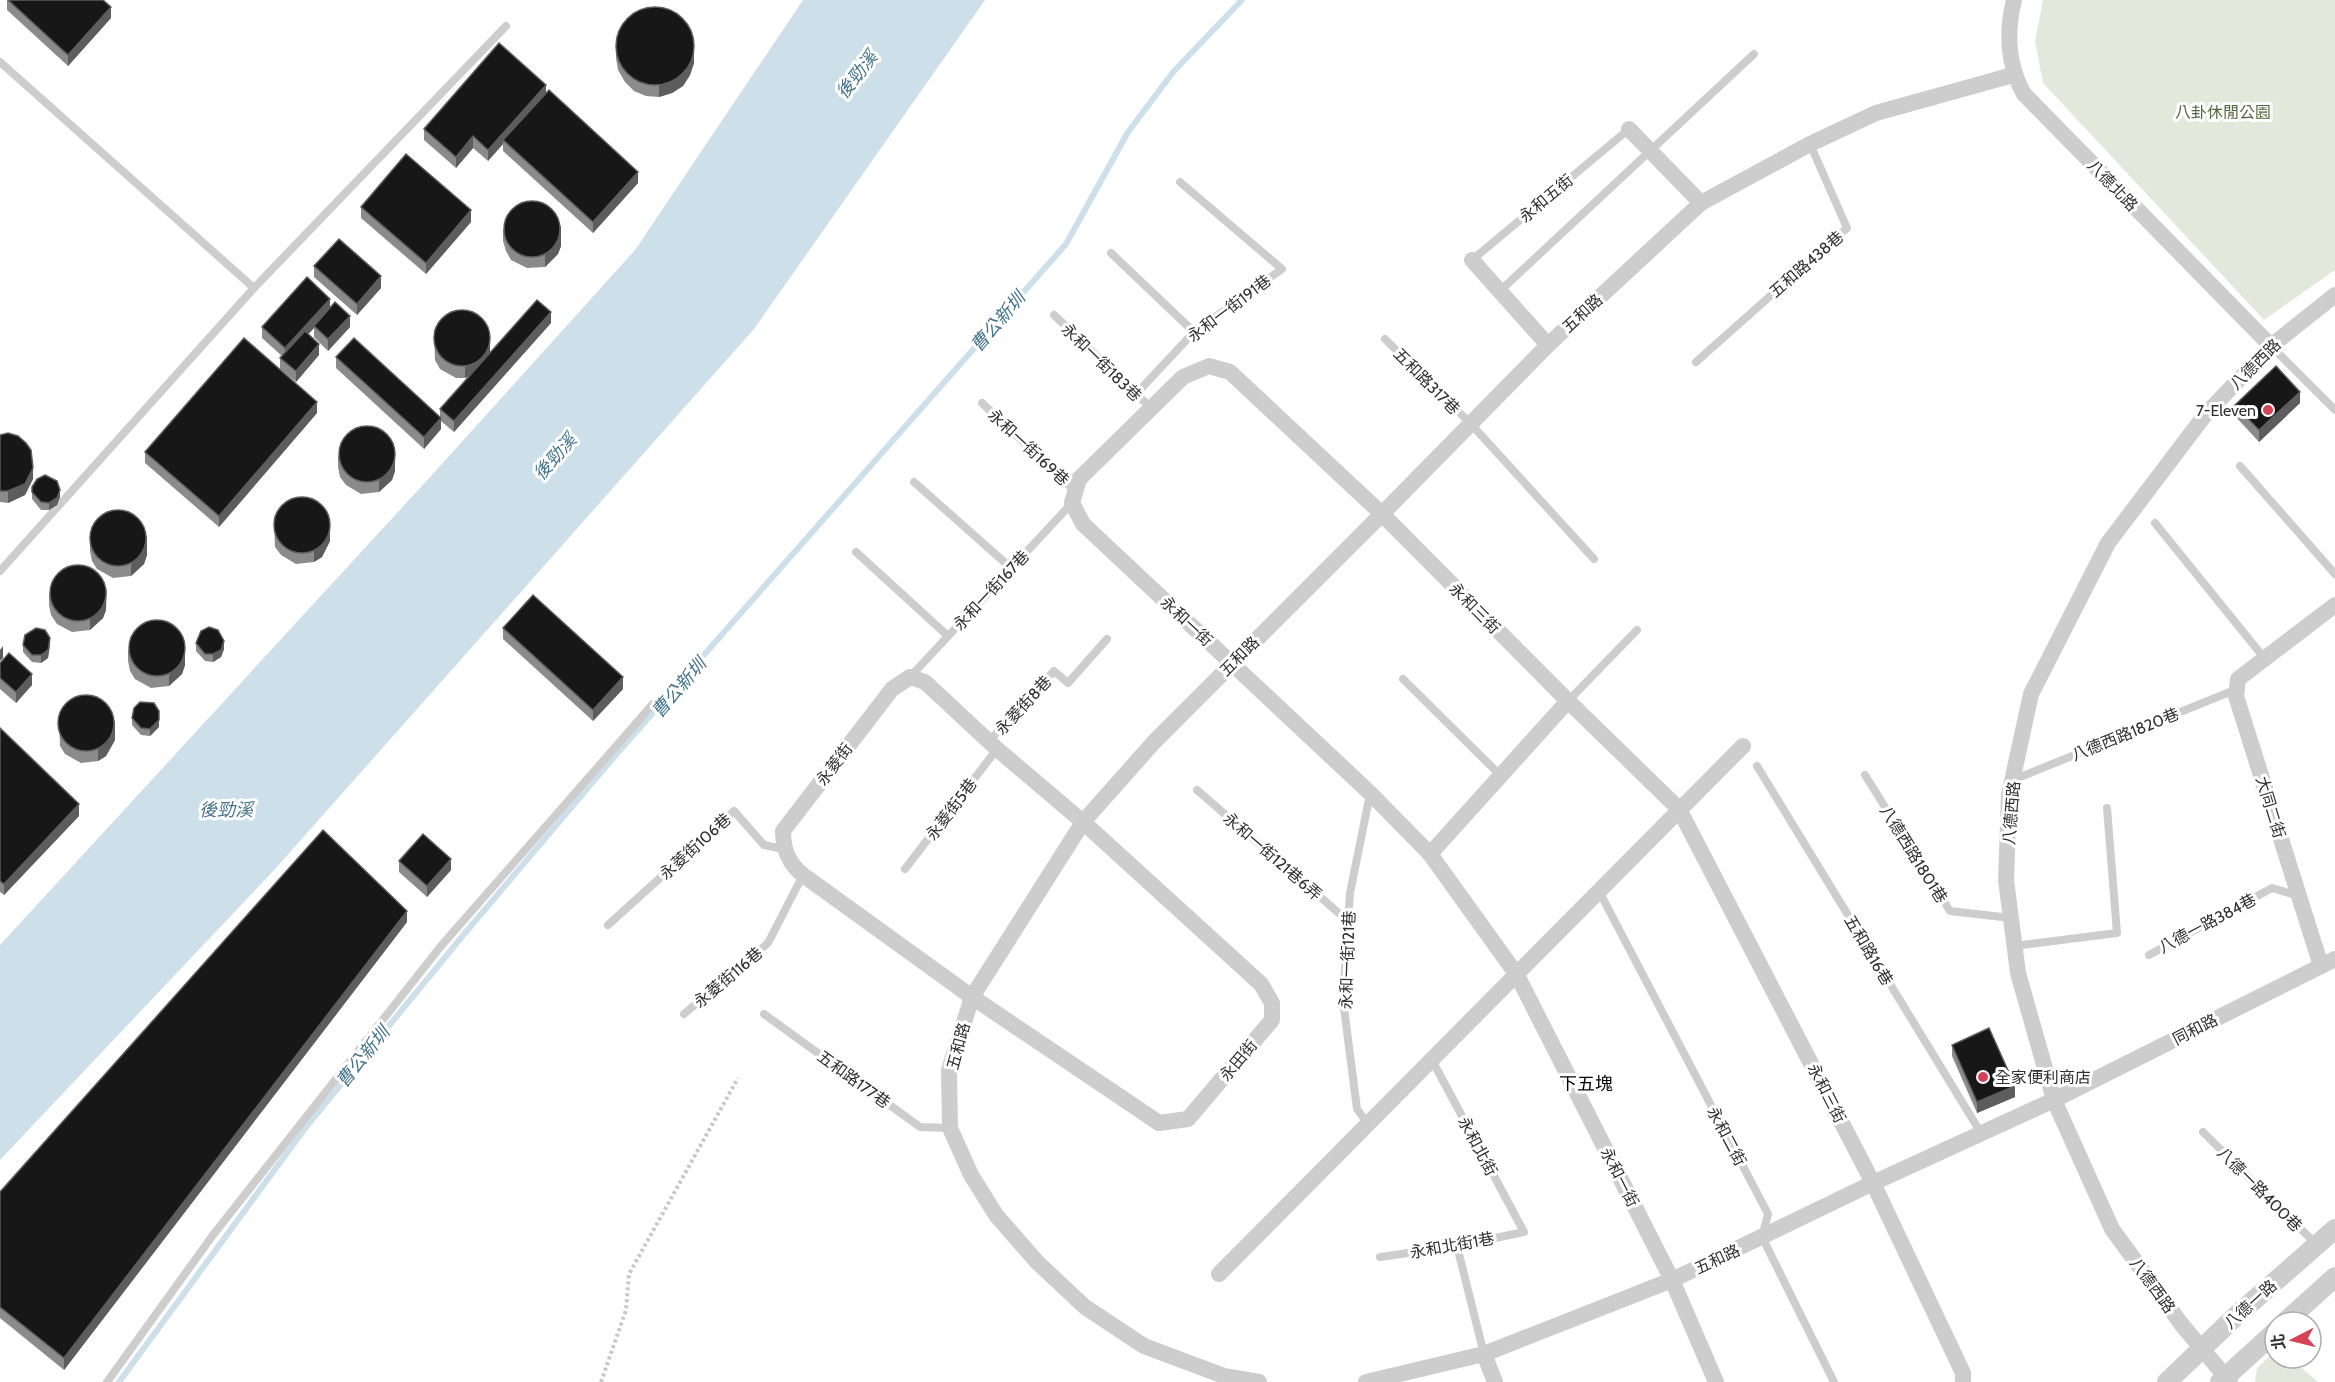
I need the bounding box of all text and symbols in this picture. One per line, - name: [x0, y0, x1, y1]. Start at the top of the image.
- water label: 後勁溪: [832, 45, 884, 103]
- park label: 八卦休閒公園: [2175, 103, 2271, 122]
- street label: 八德北路: [2084, 156, 2142, 215]
- street label: 永和五街: [1516, 171, 1577, 226]
- street label: 五和路438巷: [1766, 227, 1847, 302]
- street label: 永和一街191巷: [1184, 271, 1275, 346]
- water label: 曹公新圳: [966, 285, 1032, 356]
- street label: 五和路: [1558, 290, 1606, 337]
- street label: 永和一街183巷: [1058, 320, 1146, 405]
- street label: 八德西路: [2226, 335, 2285, 394]
- street label: 五和路317巷: [1390, 344, 1464, 418]
- place label: 7-Eleven: [2196, 401, 2256, 420]
- marker: 7-Eleven: [2261, 403, 2275, 417]
- street label: 永和一街169巷: [984, 405, 1073, 490]
- water label: 後勁溪: [529, 427, 583, 485]
- street label: 永和一街167巷: [950, 546, 1033, 634]
- street label: 永和三街: [1445, 579, 1504, 638]
- street label: 永和一街: [1157, 593, 1217, 650]
- street label: 五和路: [1216, 633, 1263, 680]
- water label: 曹公新圳: [647, 651, 713, 722]
- street label: 永菱街8巷: [991, 672, 1055, 739]
- street label: 八德西路1820巷: [2069, 704, 2182, 765]
- street label: 永菱街: [812, 739, 856, 789]
- street label: 大同二街: [2252, 774, 2289, 841]
- street label: 永菱街5巷: [922, 775, 981, 844]
- street label: 八德西路: [1999, 780, 2024, 846]
- water label: 後勁溪: [199, 799, 256, 821]
- street label: 八德西路1801巷: [1876, 802, 1951, 906]
- street label: 永菱街106巷: [656, 809, 735, 883]
- street label: 永和一街121巷6弄: [1220, 809, 1326, 904]
- street label: 八德一路384巷: [2155, 890, 2259, 957]
- street label: 永和一街121巷: [1336, 910, 1359, 1010]
- street label: 五和路16巷: [1840, 912, 1897, 989]
- street label: 永菱街116巷: [690, 943, 766, 1012]
- street label: 同和路: [2170, 1010, 2221, 1049]
- water label: 曹公新圳: [332, 1020, 396, 1092]
- street label: 五和路: [943, 1020, 974, 1072]
- street label: 永田街: [1216, 1036, 1261, 1085]
- street label: 五和路177巷: [814, 1047, 894, 1112]
- street label: 永和三街: [1804, 1060, 1850, 1126]
- place label: 全家便利商店: [1995, 1068, 2091, 1087]
- marker: 全家便利商店: [1976, 1070, 1990, 1084]
- district label: 下五塊: [1559, 1073, 1613, 1095]
- street label: 永和二街: [1703, 1104, 1750, 1169]
- street label: 永和北街: [1454, 1114, 1501, 1179]
- street label: 八德一路400巷: [2213, 1143, 2306, 1236]
- street label: 永和一街: [1597, 1144, 1643, 1210]
- street label: 永和北街1巷: [1408, 1229, 1496, 1262]
- street label: 五和路: [1691, 1241, 1743, 1278]
- street label: 八德西路: [2126, 1254, 2179, 1317]
- street label: 八德一路: [2220, 1276, 2280, 1333]
- north arrow: [2263, 1310, 2323, 1370]
- text: 北: [2268, 1333, 2289, 1351]

